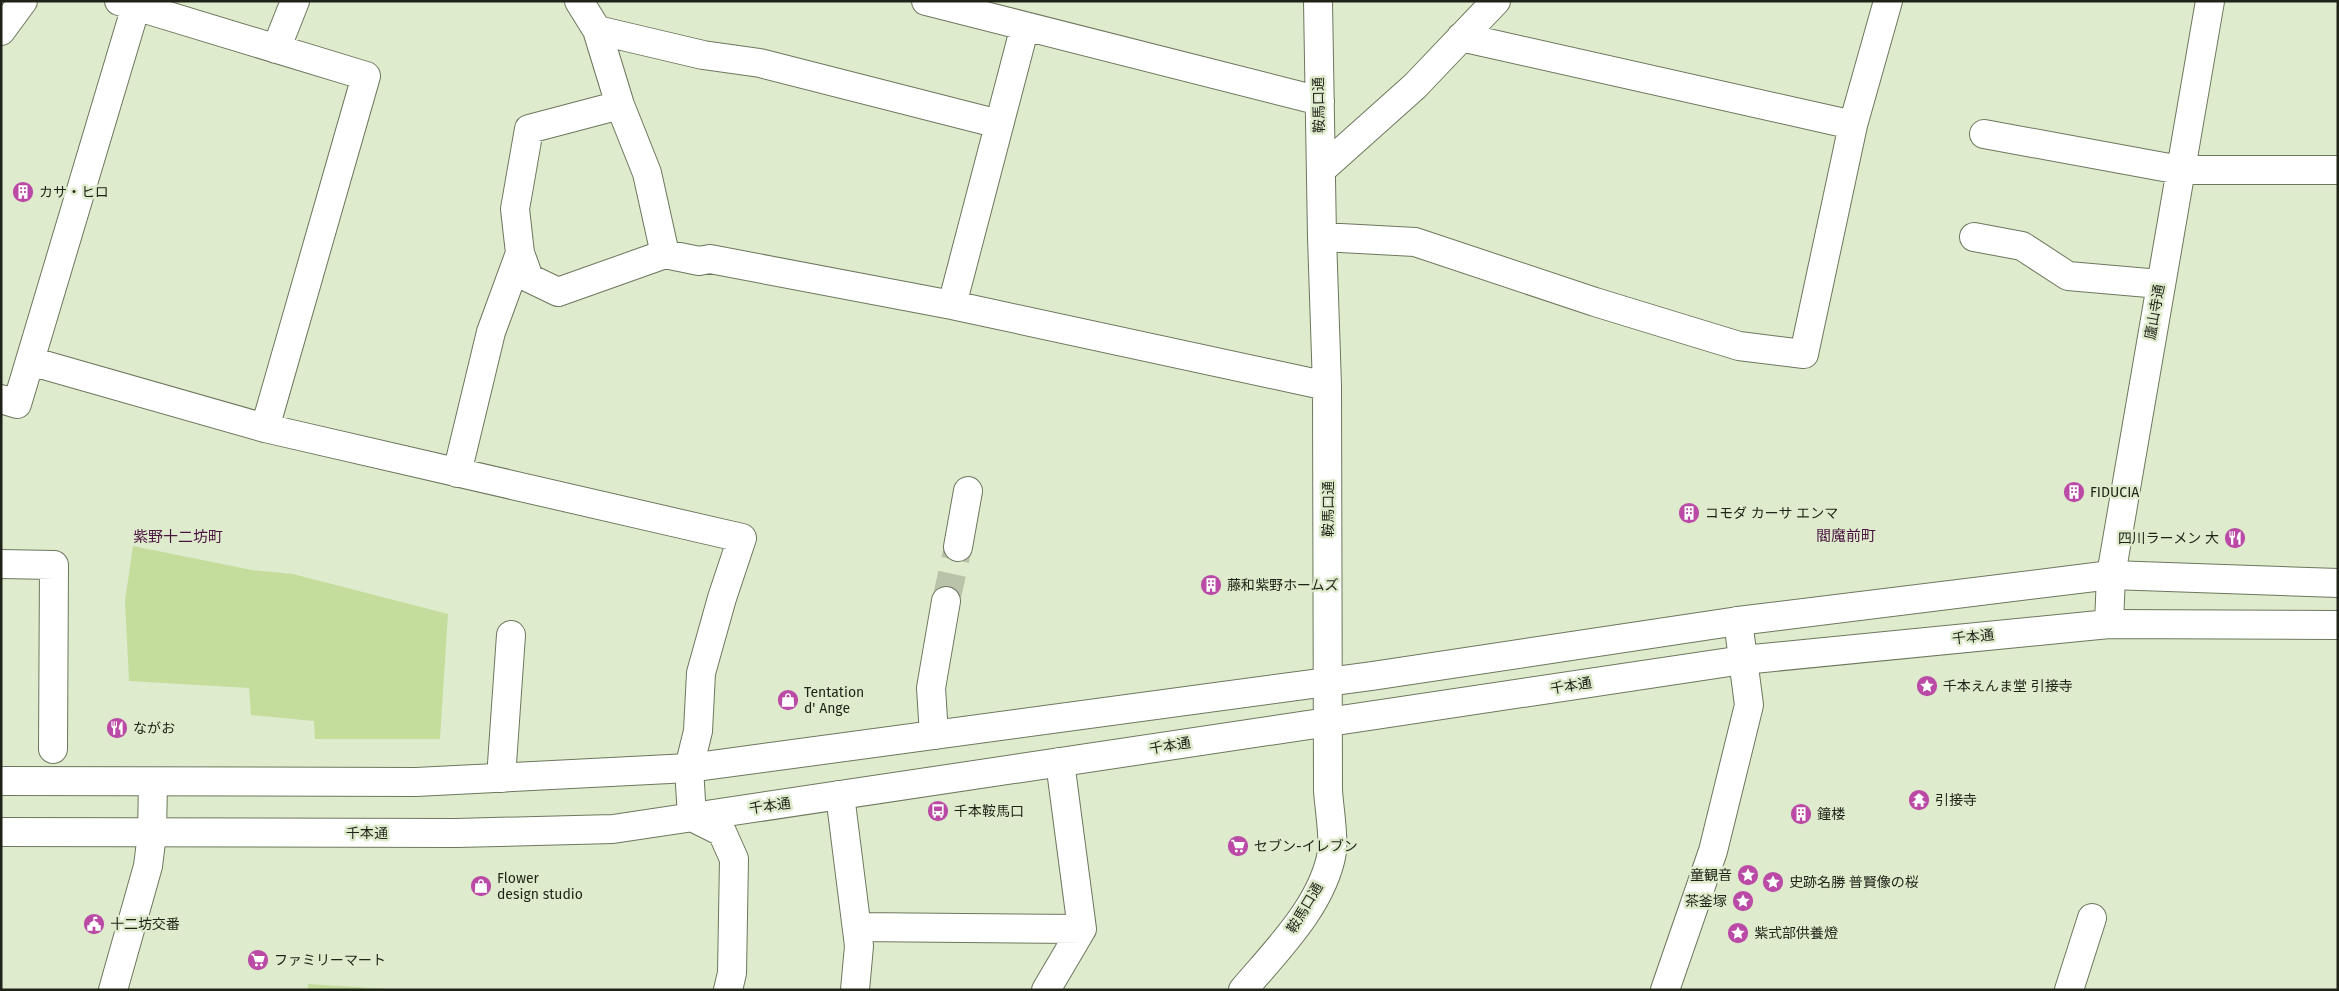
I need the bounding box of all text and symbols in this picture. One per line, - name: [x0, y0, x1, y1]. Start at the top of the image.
- street label: 鞍馬口通: [1310, 77, 1328, 133]
- building icon: カサ・ヒロ: [11, 180, 35, 204]
- place label: カサ・ヒロ: [39, 184, 109, 201]
- street label: 廬山寺通: [2142, 283, 2168, 341]
- building icon: FIDUCIA: [2062, 480, 2086, 504]
- street label: 鞍馬口通: [1320, 481, 1337, 537]
- place label: FIDUCIA: [2090, 484, 2139, 501]
- building icon: コモダ カーサ エンマ: [1677, 501, 1701, 525]
- place label: コモダ カーサ エンマ: [1705, 505, 1838, 522]
- restaurant icon: 四川ラーメン 大: [2223, 526, 2247, 550]
- district label: 閻魔前町: [1816, 527, 1876, 545]
- district label: 紫野十二坊町: [133, 528, 223, 546]
- place label: 四川ラーメン 大: [2118, 530, 2219, 547]
- building icon: 藤和紫野ホームズ: [1199, 573, 1223, 597]
- place label: 藤和紫野ホームズ: [1227, 577, 1339, 594]
- street label: 千本通: [1951, 626, 1995, 648]
- street label: 千本通: [1549, 674, 1593, 698]
- place icon: 千本えんま堂 引接寺: [1915, 674, 1939, 698]
- place label: 千本えんま堂 引接寺: [1943, 678, 2073, 695]
- place label: Tentation d' Ange: [804, 684, 864, 717]
- shop icon: Tentation d' Ange: [776, 688, 800, 712]
- restaurant icon: ながお: [105, 716, 129, 740]
- place label: ながお: [133, 720, 175, 737]
- street label: 千本通: [1148, 734, 1192, 758]
- temple icon: 引接寺: [1907, 788, 1931, 812]
- place label: 引接寺: [1935, 792, 1977, 809]
- street label: 千本通: [748, 795, 792, 817]
- bus stop icon: 千本鞍馬口: [926, 799, 950, 823]
- building icon: 鐘楼: [1789, 802, 1813, 826]
- place label: 千本鞍馬口: [954, 803, 1024, 820]
- place label: 鐘楼: [1817, 806, 1846, 823]
- street label: 千本通: [346, 825, 388, 842]
- supermarket icon: セブン-イレブン: [1226, 834, 1250, 858]
- place label: セブン-イレブン: [1254, 838, 1358, 855]
- place icon: 童観音: [1736, 863, 1760, 887]
- place label: 童観音: [1690, 867, 1732, 884]
- place label: Flower design studio: [497, 870, 583, 903]
- place icon: 史跡名勝 普賢像の桜: [1761, 870, 1785, 894]
- shop icon: Flower design studio: [469, 874, 493, 898]
- place label: 史跡名勝 普賢像の桜: [1789, 874, 1919, 891]
- street label: 鞍馬口通: [1283, 880, 1327, 936]
- place icon: 茶釜塚: [1731, 889, 1755, 913]
- place label: 茶釜塚: [1685, 893, 1727, 910]
- public building icon: 十二坊交番: [82, 912, 106, 936]
- place label: 十二坊交番: [110, 916, 180, 933]
- place icon: 紫式部供養燈: [1726, 921, 1750, 945]
- place label: 紫式部供養燈: [1754, 925, 1838, 942]
- supermarket icon: ファミリーマート: [246, 948, 270, 972]
- place label: ファミリーマート: [274, 952, 386, 969]

